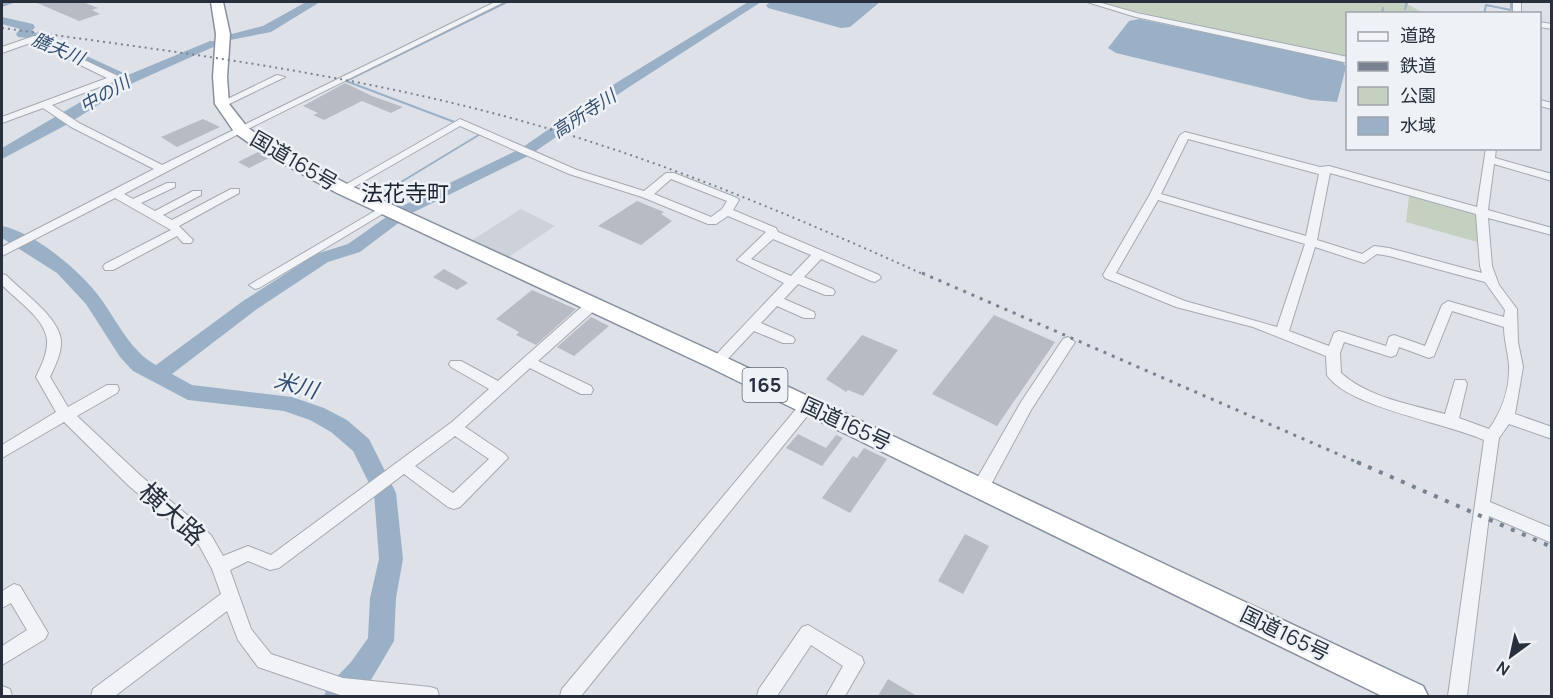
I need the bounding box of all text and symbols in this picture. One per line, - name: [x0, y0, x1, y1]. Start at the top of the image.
- legend: [1346, 12, 1541, 150]
- text: 道路: [1400, 23, 1436, 47]
- water label: 膳夫川: [29, 26, 90, 70]
- text: 鉄道: [1400, 53, 1436, 77]
- water label: 中の川: [75, 68, 136, 117]
- water label: 高所寺川: [547, 82, 622, 143]
- text: 公園: [1400, 83, 1436, 107]
- text: 水域: [1400, 113, 1436, 137]
- street label: 国道165号: [246, 124, 343, 196]
- district label: 法花寺町: [361, 178, 449, 208]
- water label: 米川: [271, 365, 323, 406]
- road number: 165: [742, 368, 788, 402]
- street label: 国道165号: [797, 390, 896, 456]
- street label: 横大路: [132, 474, 214, 553]
- street label: 国道165号: [1236, 599, 1335, 667]
- north arrow: [1481, 626, 1541, 686]
- text: N: [1492, 656, 1514, 681]

